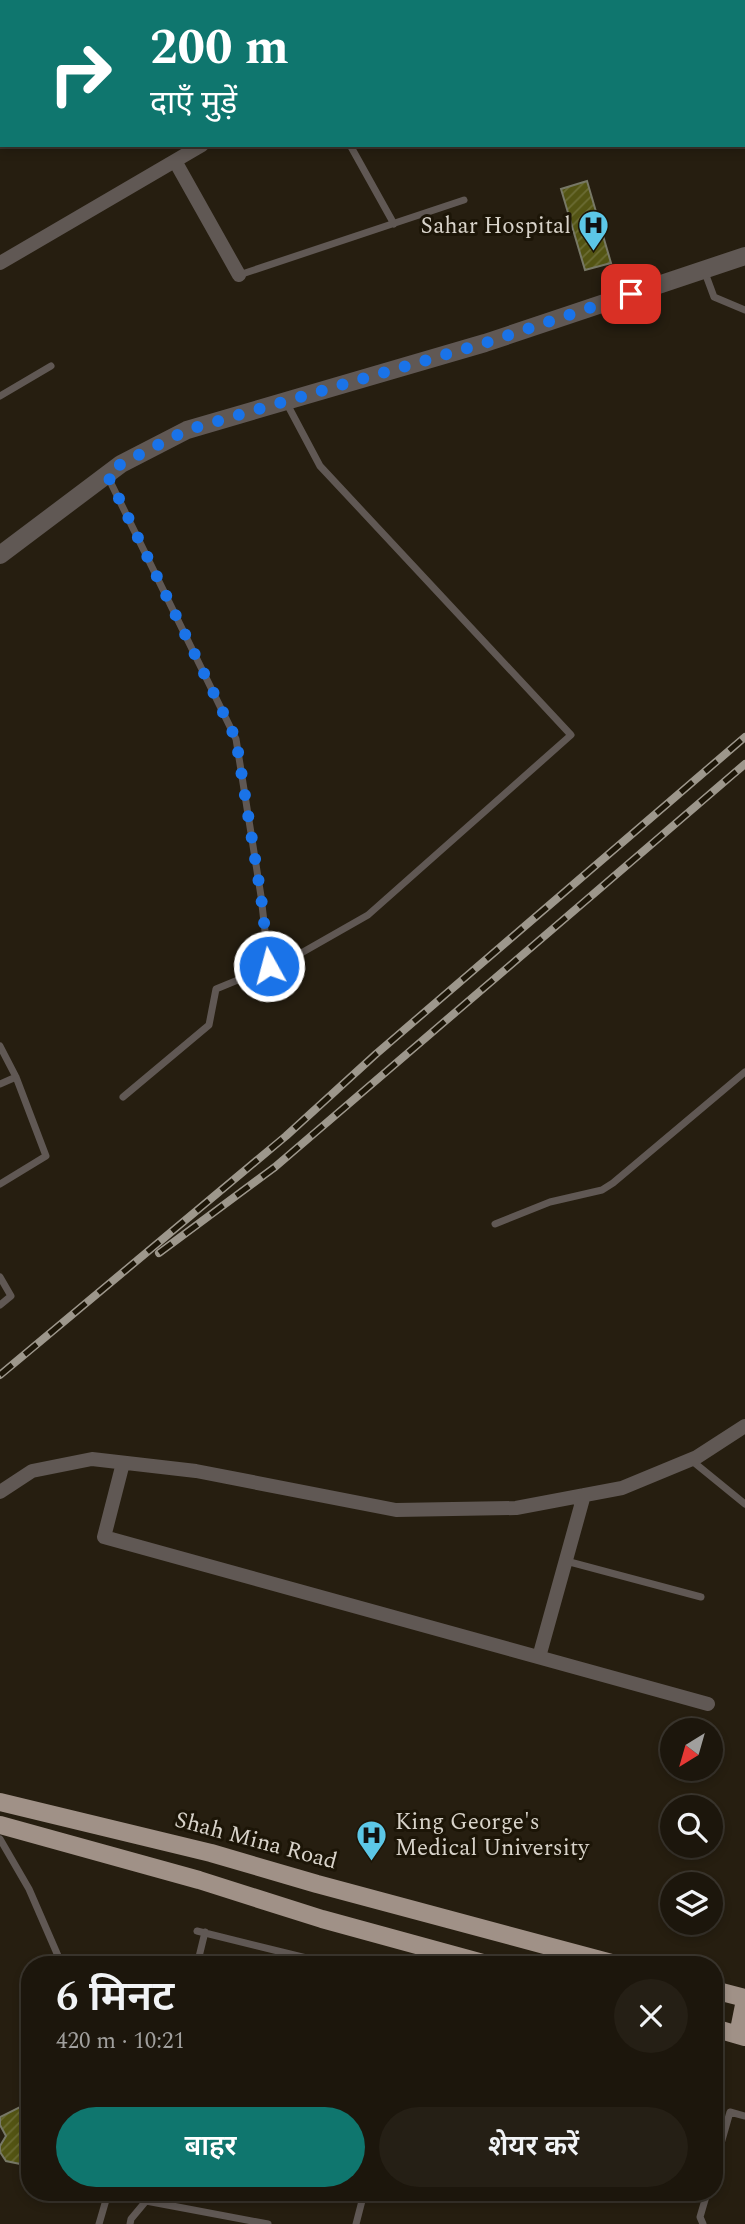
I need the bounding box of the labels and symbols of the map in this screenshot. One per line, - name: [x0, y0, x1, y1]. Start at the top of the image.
- place label: Sahar Hospital: [421, 209, 571, 244]
- hospital icon: Sahar Hospital: [577, 209, 611, 253]
- pin: [601, 264, 661, 324]
- position arrow: [232, 929, 306, 1003]
- north arrow: [660, 1718, 723, 1782]
- street label: Shah Mina Road: [171, 1802, 341, 1880]
- place label: King George's Medical University: [395, 1805, 590, 1866]
- hospital icon: King George's Medical University: [355, 1818, 389, 1862]

